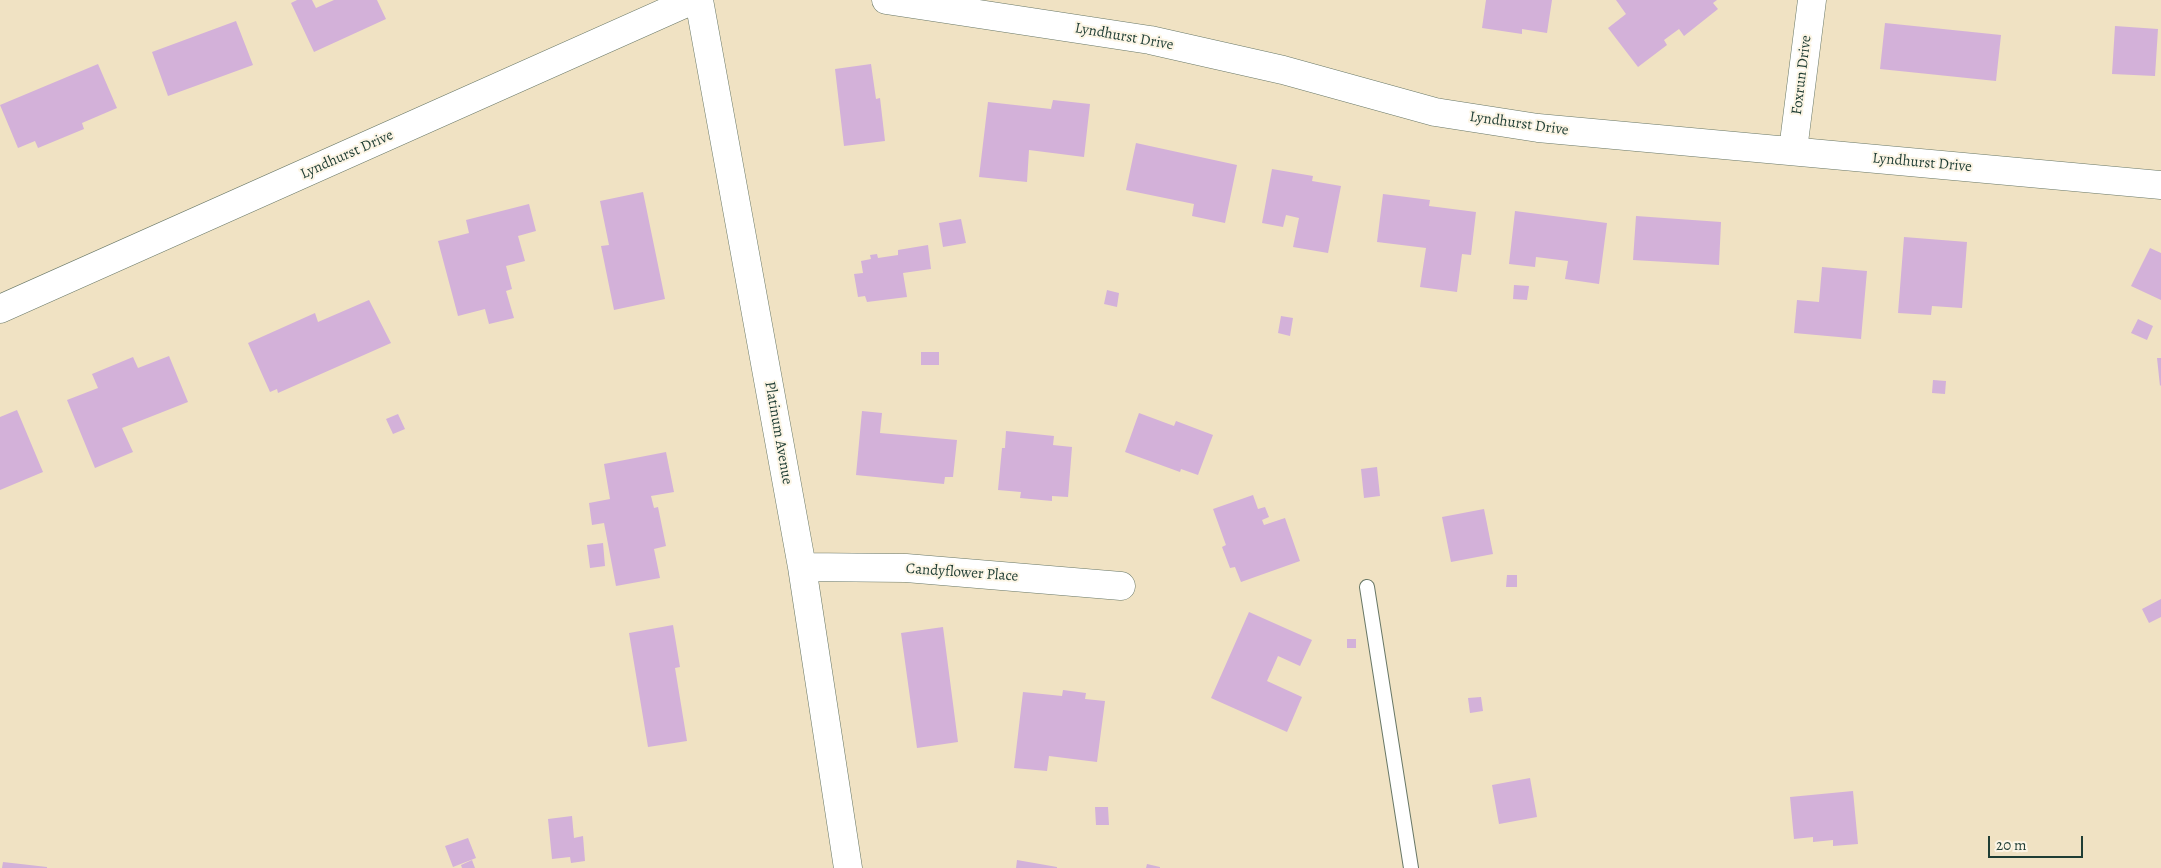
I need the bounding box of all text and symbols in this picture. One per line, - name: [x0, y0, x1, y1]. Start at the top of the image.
- street label: Lyndhurst Drive: [1073, 19, 1175, 55]
- street label: Foxrun Drive: [1788, 34, 1816, 116]
- street label: Lyndhurst Drive: [1468, 108, 1570, 140]
- street label: Lyndhurst Drive: [298, 126, 396, 184]
- street label: Lyndhurst Drive: [1871, 150, 1973, 176]
- street label: Platinum Avenue: [760, 380, 796, 486]
- street label: Candyflower Place: [905, 560, 1019, 586]
- scale bar: [1991, 826, 2086, 858]
- text: 20 m: [1996, 835, 2027, 855]

